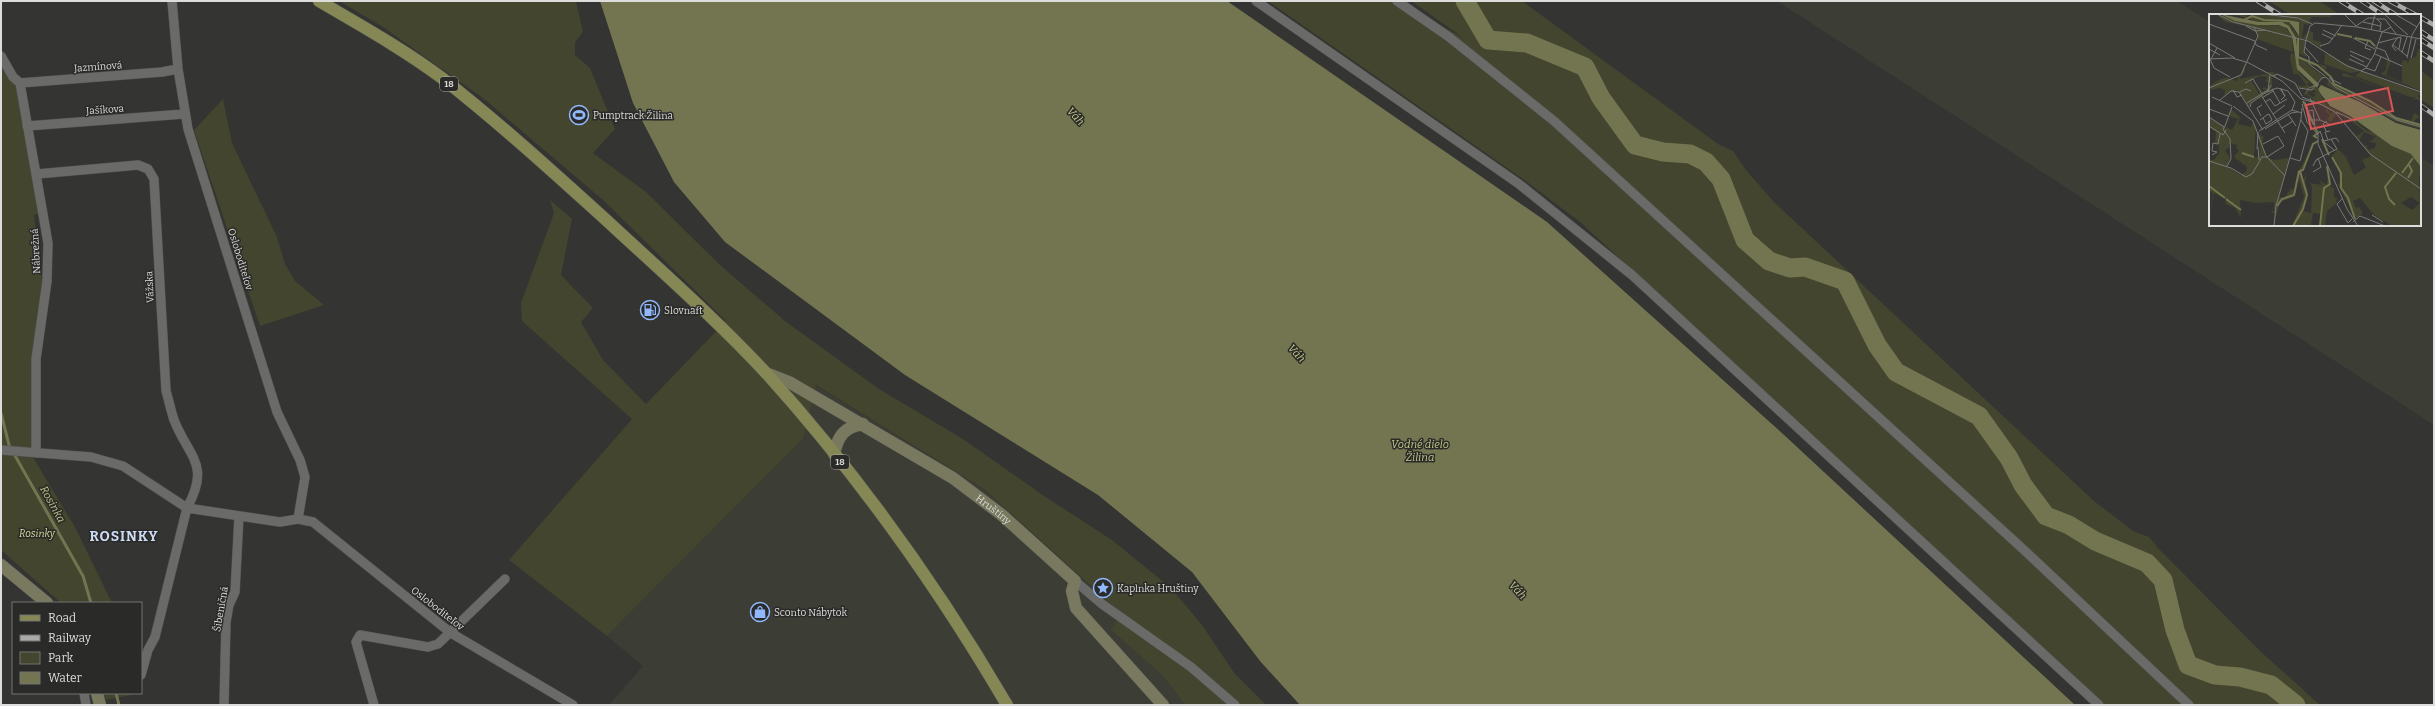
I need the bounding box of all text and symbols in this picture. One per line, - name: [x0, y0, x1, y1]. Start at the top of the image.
- inset map: [2209, 14, 2421, 226]
- street label: Jazmínová: [72, 58, 123, 75]
- road number: 18: [440, 77, 458, 91]
- street label: Jašíkova: [85, 102, 125, 117]
- sports icon: Pumptrack Žilina: [568, 104, 590, 126]
- water label: Váh: [1064, 105, 1087, 128]
- place label: Pumptrack Žilina: [593, 109, 674, 122]
- street label: Osloboditeľov: [225, 227, 255, 292]
- street label: Nábrežná: [29, 228, 43, 274]
- street label: Vážska: [143, 270, 157, 303]
- fuel station icon: Slovnaft: [639, 299, 661, 321]
- place label: Slovnaft: [664, 305, 703, 317]
- water label: Váh: [1285, 342, 1308, 365]
- water label: Vodné dielo Žilina: [1391, 438, 1449, 464]
- road number: 18: [831, 455, 849, 469]
- water label: Rosinka: [37, 484, 68, 525]
- street label: Hruštiny: [973, 492, 1014, 528]
- park label: Rosinky: [19, 528, 56, 540]
- district label: ROSINKY: [89, 528, 159, 545]
- place icon: Kaplnka Hruštiny: [1092, 577, 1114, 599]
- water label: Váh: [1506, 579, 1529, 602]
- place label: Kaplnka Hruštiny: [1117, 583, 1199, 595]
- street label: Osloboditeľov: [408, 584, 467, 634]
- street label: Šibeničná: [209, 585, 231, 633]
- shop icon: Sconto Nábytok: [749, 601, 771, 623]
- legend: [12, 602, 142, 694]
- place label: Sconto Nábytok: [774, 607, 848, 619]
- text: Road: [48, 611, 76, 625]
- text: Railway: [48, 631, 92, 645]
- text: Park: [48, 651, 74, 665]
- text: Water: [48, 671, 83, 685]

